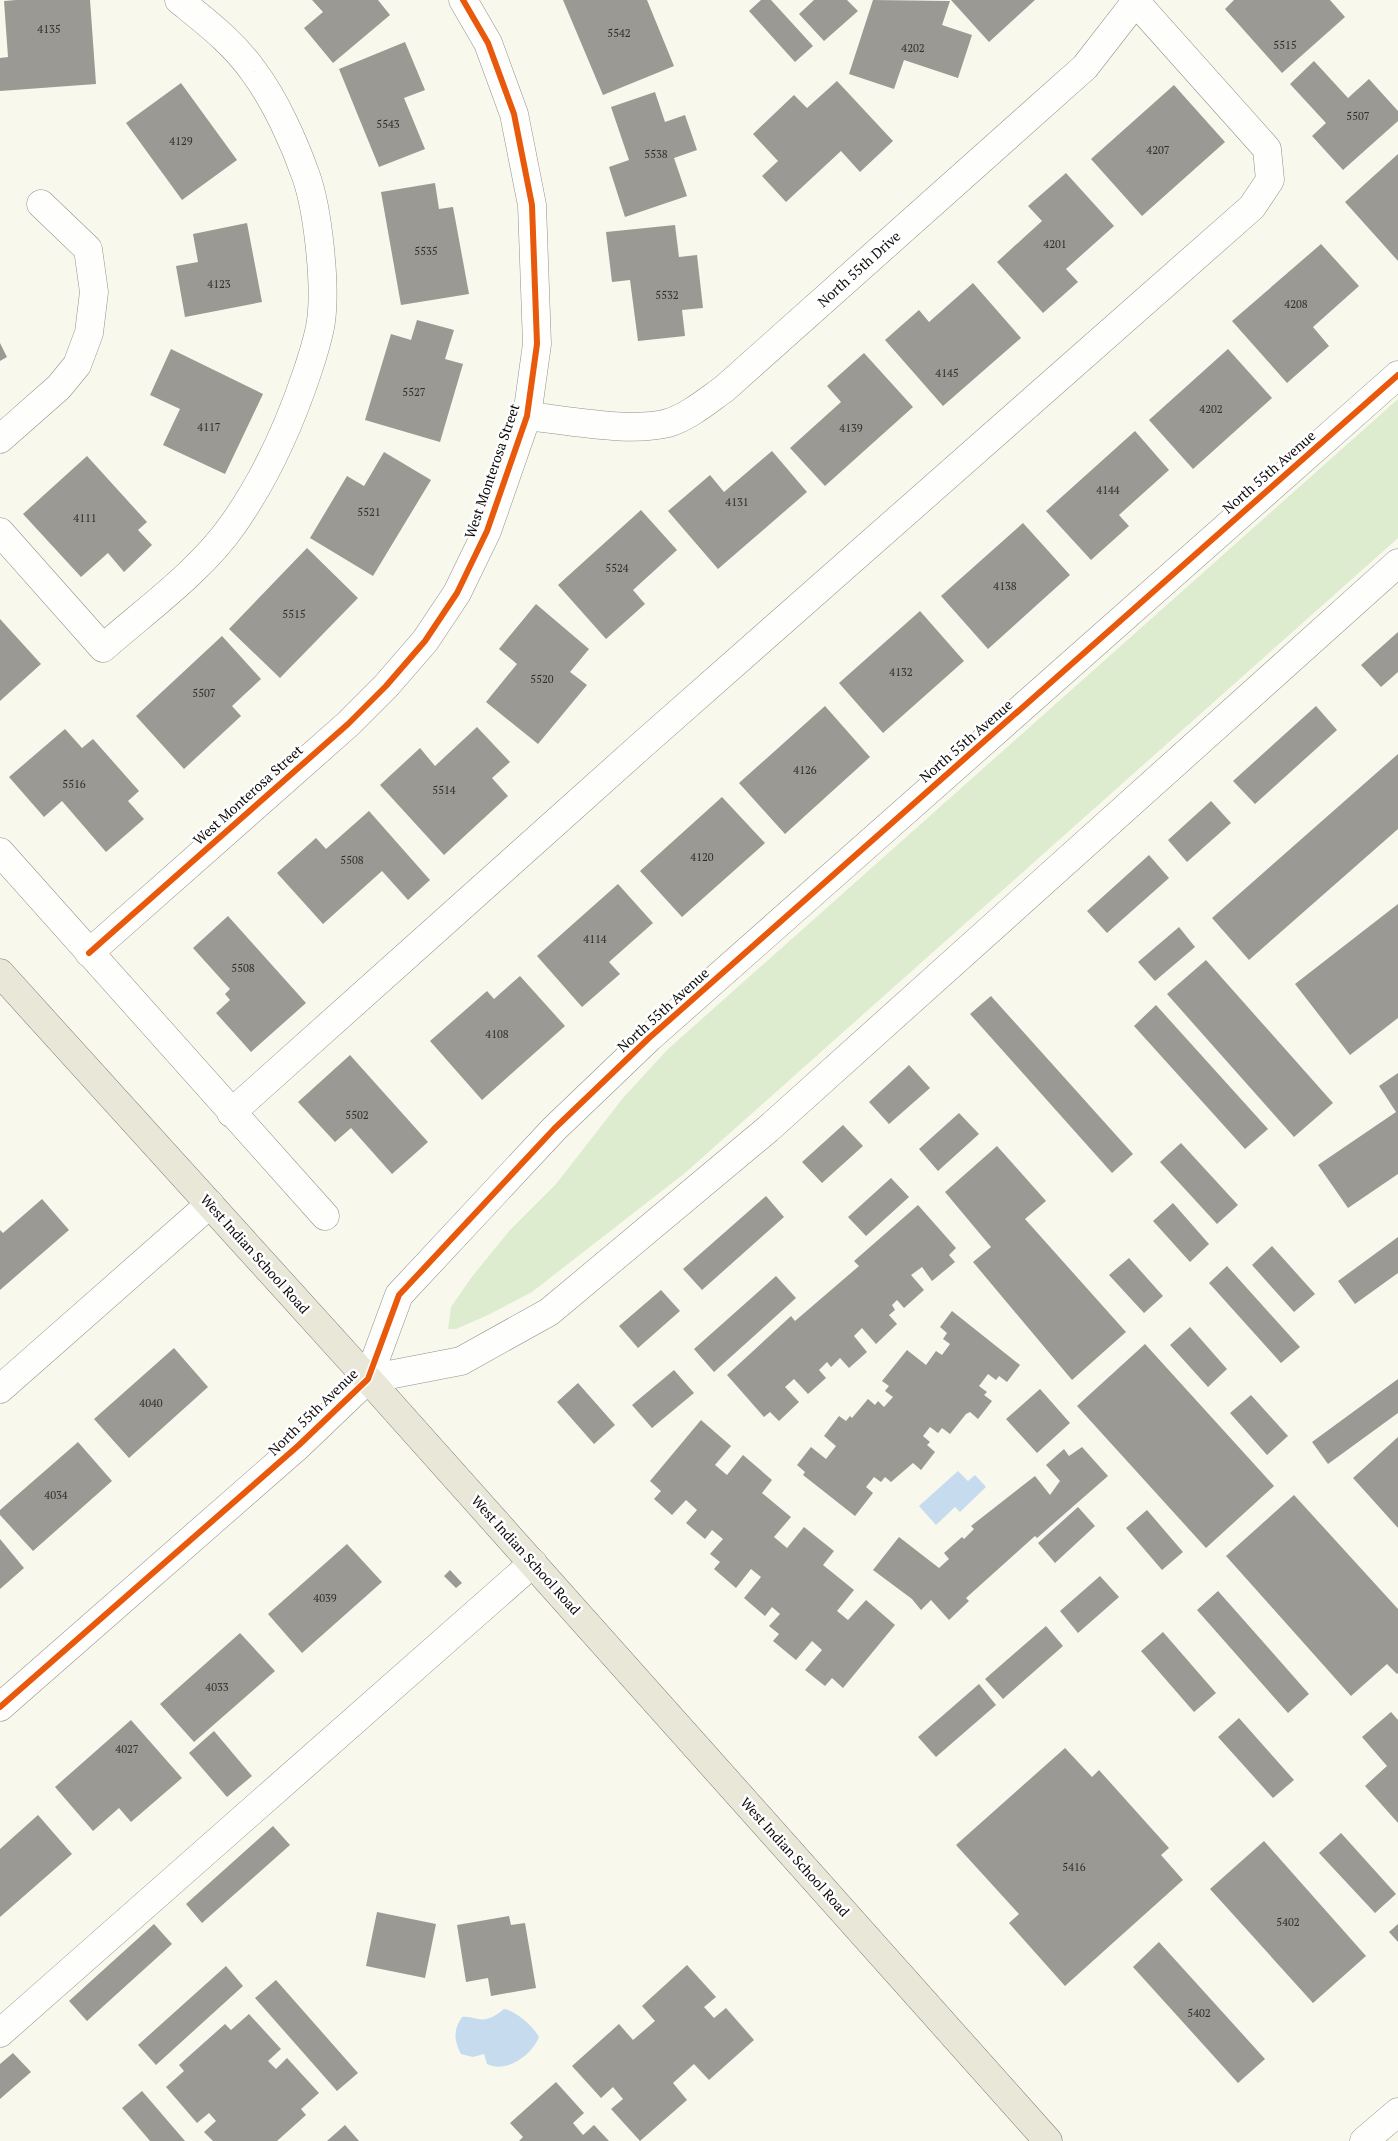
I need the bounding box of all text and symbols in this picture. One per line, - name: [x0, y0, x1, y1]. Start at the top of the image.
- house number: 4135: [37, 22, 61, 36]
- house number: 5542: [607, 26, 631, 40]
- house number: 5515: [1273, 38, 1297, 52]
- house number: 4202: [901, 41, 925, 55]
- house number: 5507: [1346, 109, 1370, 123]
- house number: 5543: [376, 117, 400, 131]
- house number: 4129: [169, 134, 193, 148]
- house number: 4207: [1146, 143, 1170, 157]
- house number: 5538: [644, 147, 668, 161]
- street label: North 55th Drive: [813, 226, 904, 311]
- house number: 4201: [1043, 237, 1067, 251]
- house number: 5535: [414, 244, 438, 258]
- house number: 4123: [207, 277, 231, 291]
- house number: 5532: [655, 288, 679, 302]
- house number: 4208: [1284, 297, 1308, 311]
- house number: 4145: [935, 366, 959, 380]
- house number: 5527: [402, 385, 426, 399]
- street label: West Monterosa Street: [460, 400, 524, 541]
- house number: 4202: [1199, 402, 1223, 416]
- house number: 4117: [197, 420, 221, 434]
- house number: 4139: [839, 421, 863, 435]
- street label: North 55th Avenue: [1218, 426, 1319, 517]
- house number: 4144: [1096, 483, 1120, 497]
- house number: 4131: [725, 495, 749, 509]
- house number: 5521: [357, 505, 381, 519]
- house number: 4111: [73, 511, 97, 525]
- house number: 5524: [605, 561, 629, 575]
- house number: 4138: [993, 579, 1017, 593]
- house number: 5515: [282, 607, 306, 621]
- house number: 4132: [889, 665, 913, 679]
- house number: 5520: [530, 672, 554, 686]
- house number: 5507: [192, 686, 216, 700]
- street label: North 55th Avenue: [915, 695, 1016, 786]
- street label: West Monterosa Street: [189, 740, 307, 849]
- house number: 4126: [793, 763, 817, 777]
- house number: 5516: [62, 777, 86, 791]
- house number: 5514: [432, 783, 456, 797]
- house number: 4120: [690, 850, 714, 864]
- house number: 5508: [340, 853, 364, 867]
- house number: 4114: [583, 932, 607, 946]
- house number: 5508: [231, 961, 255, 975]
- street label: North 55th Avenue: [613, 963, 713, 1056]
- house number: 4108: [485, 1027, 509, 1041]
- house number: 5502: [345, 1108, 369, 1122]
- street label: West Indian School Road: [197, 1190, 314, 1318]
- street label: North 55th Avenue: [264, 1364, 362, 1459]
- house number: 4040: [139, 1396, 163, 1410]
- house number: 4034: [44, 1488, 68, 1502]
- street label: West Indian School Road: [468, 1491, 585, 1619]
- house number: 4039: [313, 1591, 337, 1605]
- house number: 4033: [205, 1680, 229, 1694]
- house number: 4027: [115, 1742, 139, 1756]
- street label: West Indian School Road: [737, 1793, 854, 1921]
- house number: 5416: [1062, 1860, 1086, 1874]
- house number: 5402: [1276, 1915, 1300, 1929]
- house number: 5402: [1187, 2006, 1211, 2020]

